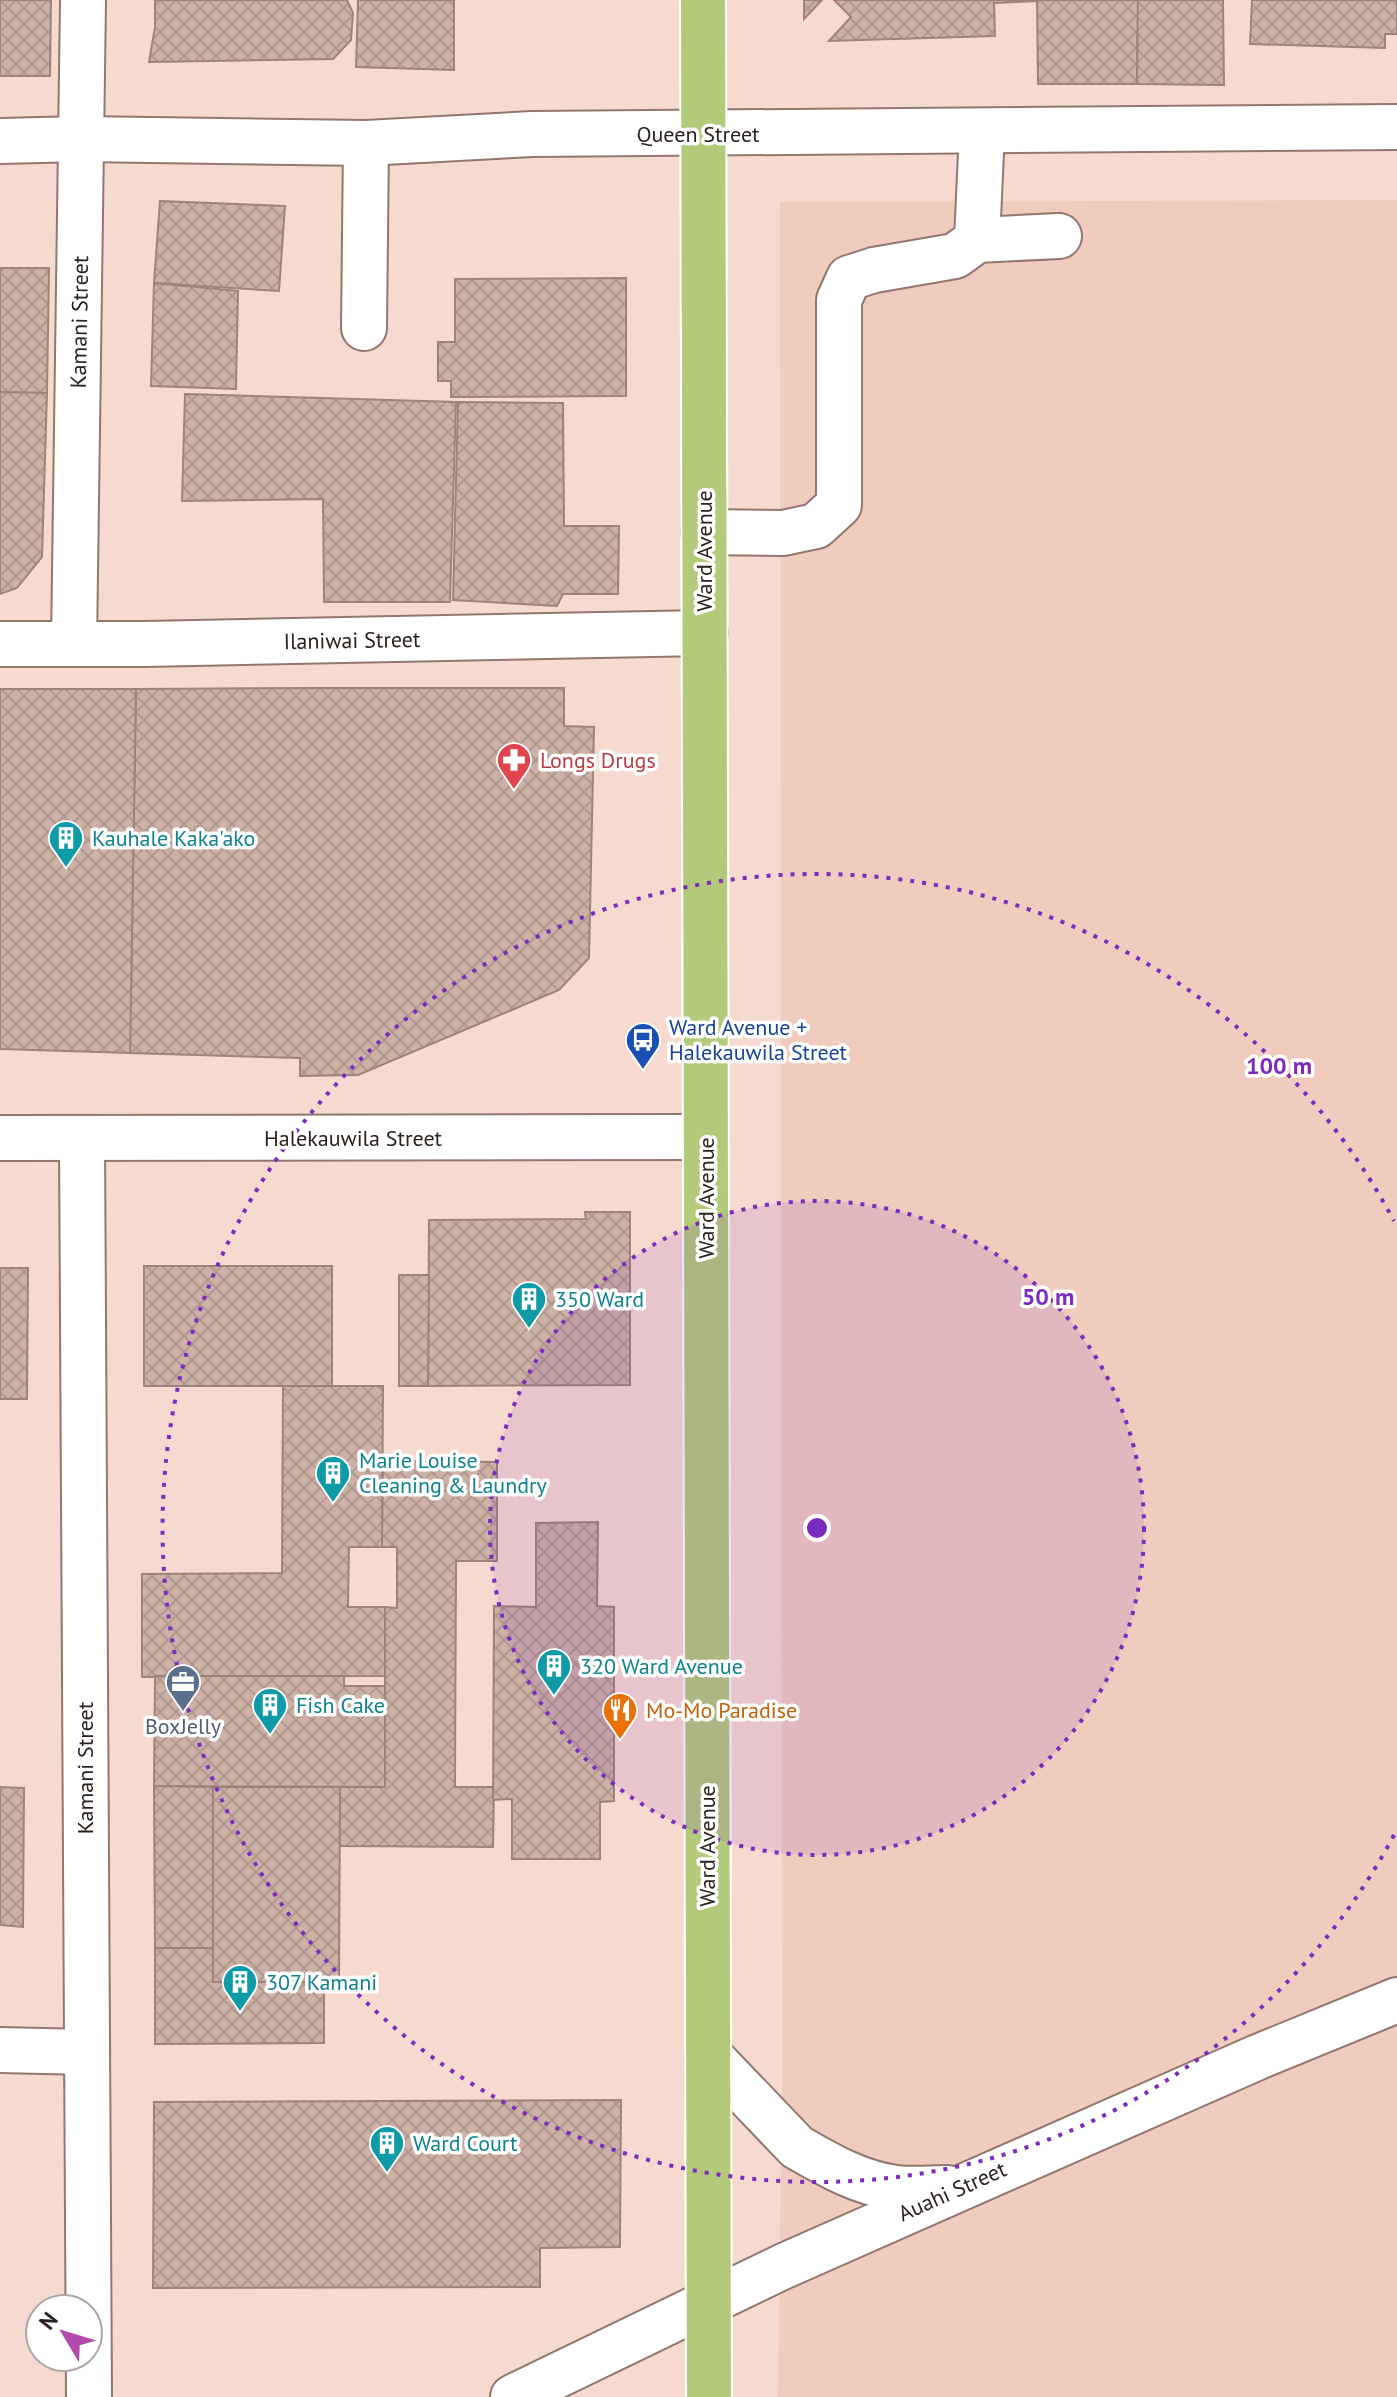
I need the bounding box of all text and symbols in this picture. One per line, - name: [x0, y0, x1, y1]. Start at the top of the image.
- street label: Queen Street: [636, 120, 760, 148]
- street label: Kamani Street: [64, 255, 94, 388]
- street label: Ward Avenue: [690, 490, 718, 612]
- street label: Ilaniwai Street: [283, 625, 421, 655]
- pharmacy icon: Longs Drugs: [495, 741, 533, 791]
- place label: Longs Drugs: [540, 746, 656, 774]
- building icon: Kauhale Kaka'ako: [47, 819, 85, 869]
- place label: Kauhale Kaka'ako: [92, 824, 255, 852]
- place label: Ward Avenue + Halekauwila Street: [669, 1013, 848, 1066]
- bus stop icon: Ward Avenue + Halekauwila Street: [624, 1021, 662, 1071]
- text: 100 m: [1246, 1050, 1312, 1081]
- street label: Halekauwila Street: [264, 1124, 443, 1152]
- street label: Ward Avenue: [692, 1137, 720, 1259]
- building icon: 350 Ward: [510, 1280, 548, 1330]
- text: 50 m: [1022, 1281, 1074, 1312]
- place label: 350 Ward: [555, 1285, 644, 1313]
- place label: Marie Louise Cleaning & Laundry: [359, 1446, 548, 1499]
- building icon: Marie Louise Cleaning & Laundry: [314, 1454, 352, 1504]
- centre of rings: [803, 1514, 831, 1542]
- building icon: 320 Ward Avenue: [535, 1647, 573, 1697]
- place label: 320 Ward Avenue: [580, 1652, 743, 1680]
- office icon: BoxJelly: [164, 1663, 202, 1713]
- building icon: Fish Cake: [251, 1686, 289, 1736]
- place label: Fish Cake: [296, 1691, 385, 1719]
- restaurant icon: Mo-Mo Paradise: [601, 1691, 639, 1741]
- place label: Mo-Mo Paradise: [646, 1696, 797, 1724]
- street label: Kamani Street: [71, 1701, 99, 1834]
- place label: BoxJelly: [145, 1712, 222, 1740]
- street label: Ward Avenue: [693, 1785, 721, 1907]
- building icon: 307 Kamani: [221, 1963, 259, 2013]
- place label: 307 Kamani: [266, 1968, 377, 1996]
- building icon: Ward Court: [368, 2124, 406, 2174]
- place label: Ward Court: [413, 2129, 518, 2157]
- street label: Auahi Street: [893, 2154, 1011, 2227]
- north arrow: [24, 2293, 104, 2373]
- text: N: [33, 2306, 64, 2335]

